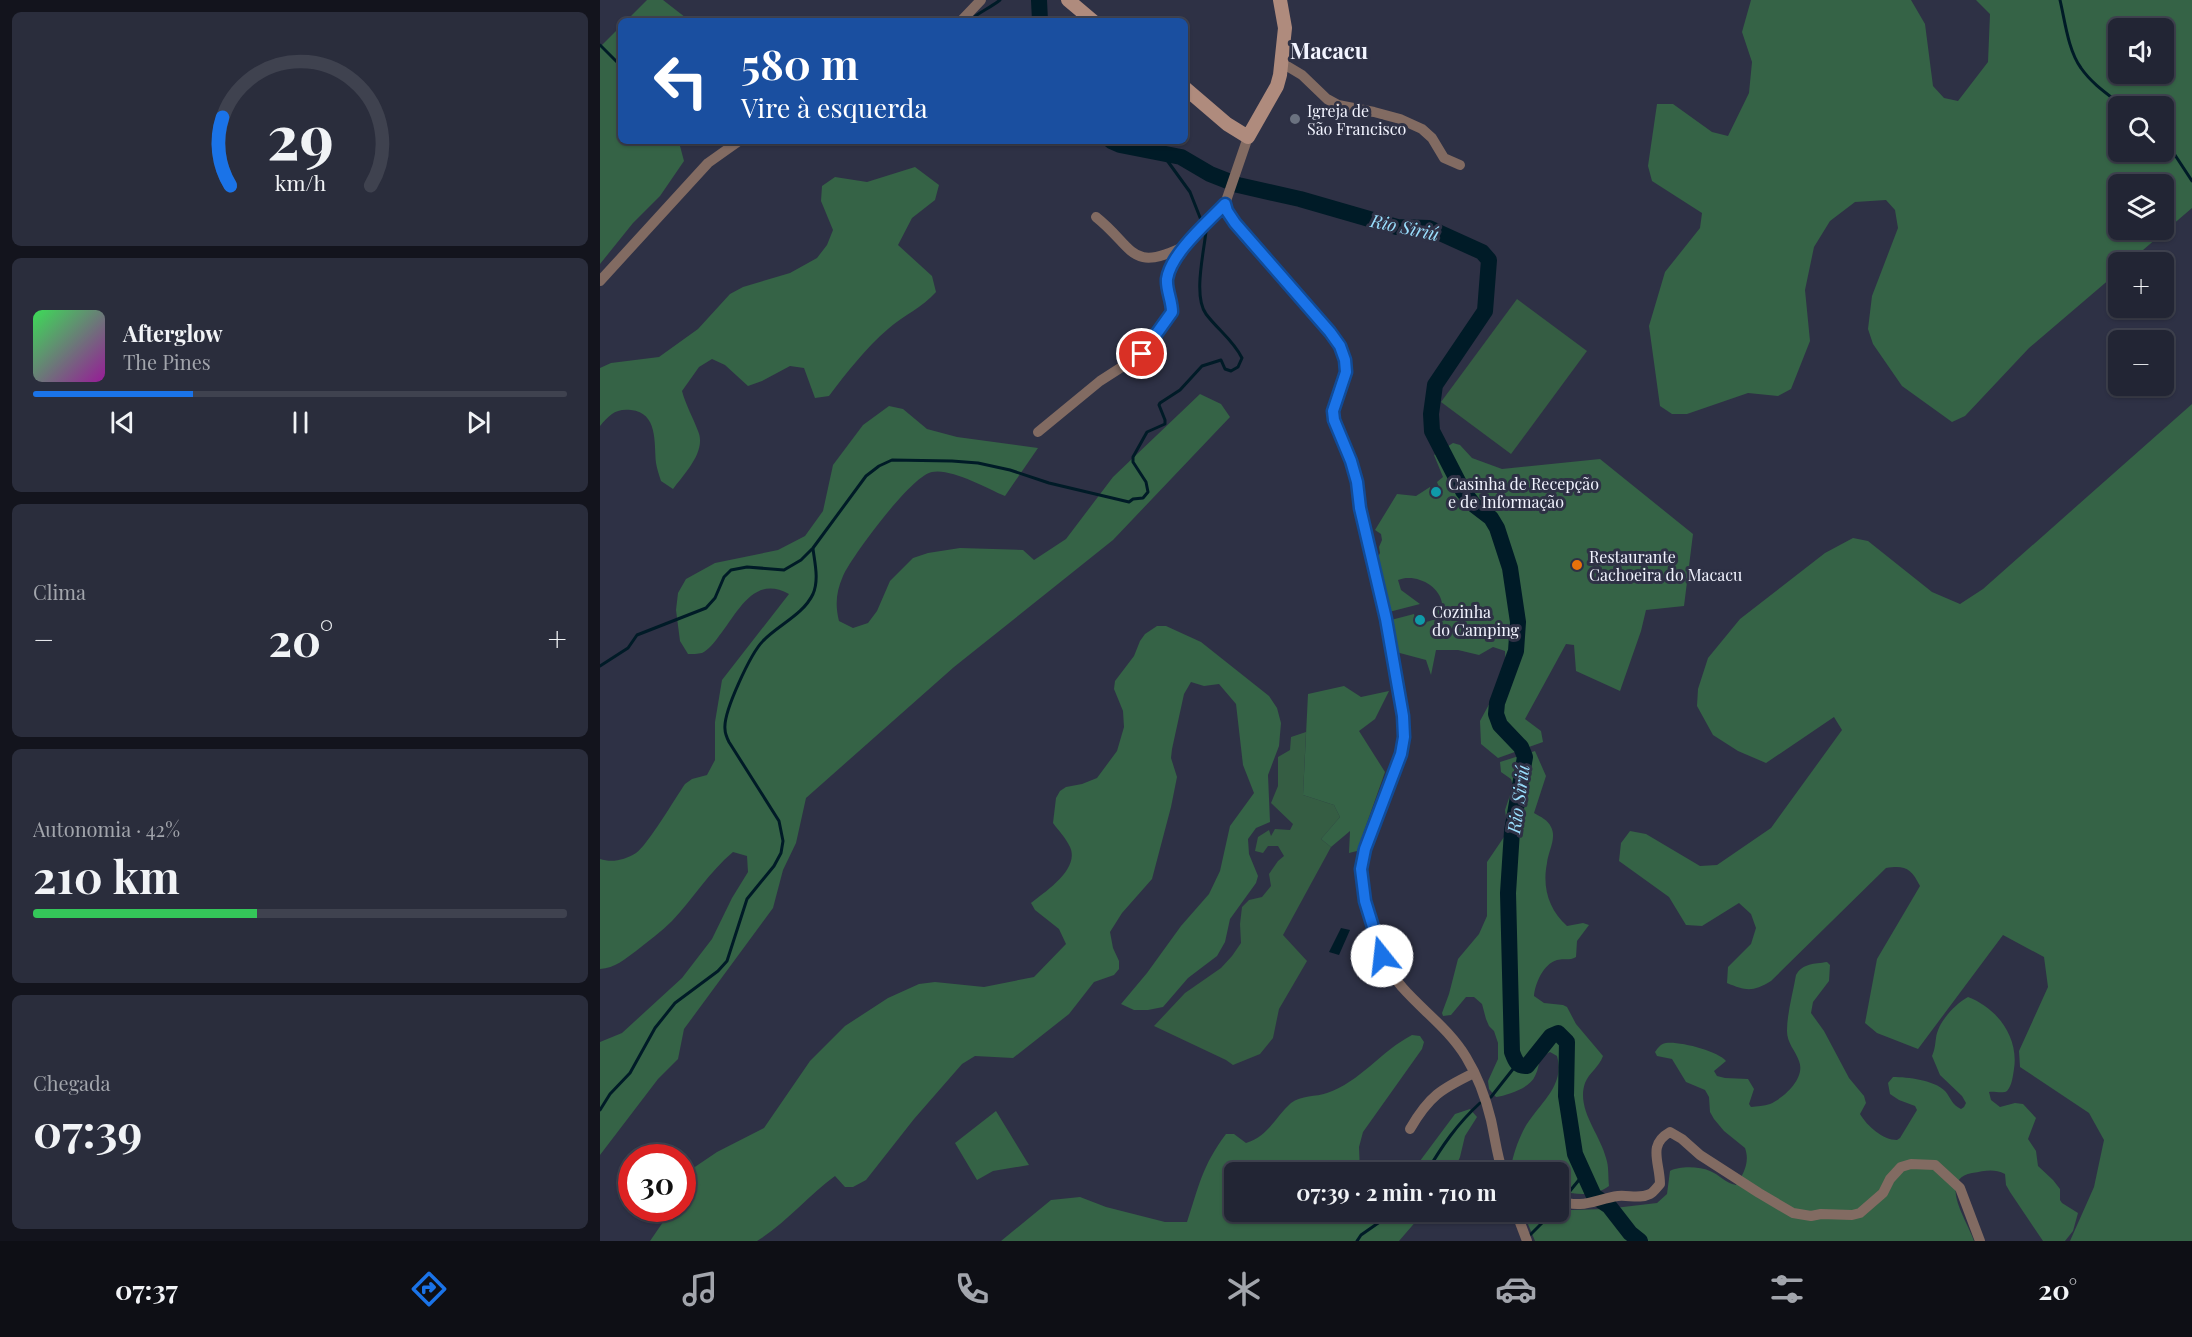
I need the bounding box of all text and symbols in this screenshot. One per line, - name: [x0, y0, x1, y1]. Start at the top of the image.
- map controls: [2108, 18, 2174, 396]
- button: sound: [2108, 18, 2174, 84]
- text: 580 m: [741, 35, 859, 91]
- district label: Macacu: [1290, 35, 1368, 65]
- icon: left: [642, 42, 720, 120]
- text: Vire à esquerda: [741, 89, 928, 125]
- text: 29: [266, 92, 334, 176]
- button: search: [2108, 96, 2174, 162]
- place label: Igreja de São Francisco: [1307, 100, 1406, 139]
- marker: Igreja de São Francisco: [1288, 112, 1302, 126]
- text: km/h: [274, 168, 326, 196]
- button: layers: [2108, 174, 2174, 240]
- water label: Rio Siriú: [1368, 208, 1441, 246]
- button: +: [2108, 252, 2174, 318]
- text: Afterglow: [123, 318, 223, 348]
- pin: [1116, 328, 1167, 379]
- button: −: [2108, 330, 2174, 396]
- icon: arrive: [1125, 337, 1158, 370]
- text: The Pines: [123, 348, 211, 375]
- icon: previous: [106, 406, 139, 439]
- icon: pause: [284, 406, 317, 439]
- icon: next: [462, 406, 495, 439]
- place label: Casinha de Recepção e de Informação: [1448, 473, 1599, 512]
- marker: Casinha de Recepção e de Informação: [1429, 485, 1443, 499]
- place label: Restaurante Cachoeira do Macacu: [1589, 546, 1742, 585]
- marker: Restaurante Cachoeira do Macacu: [1570, 558, 1584, 572]
- text: Clima: [33, 578, 86, 605]
- place label: Cozinha do Camping: [1432, 601, 1520, 640]
- text: 20°: [269, 608, 333, 668]
- marker: Cozinha do Camping: [1413, 613, 1427, 627]
- text: −: [33, 616, 54, 660]
- text: +: [548, 616, 567, 660]
- water label: Rio Siriú: [1501, 763, 1535, 836]
- text: Autonomia · 42%: [33, 815, 180, 842]
- text: 210 km: [33, 845, 180, 905]
- position arrow: [1350, 924, 1414, 988]
- text: Chegada: [33, 1069, 111, 1096]
- text: 07:39: [33, 1099, 142, 1159]
- speed limit sign: 30: [618, 1144, 696, 1222]
- text: 07:39 · 2 min · 710 m: [1296, 1177, 1497, 1207]
- icon: directions: [408, 1268, 450, 1310]
- icon: music: [679, 1268, 721, 1310]
- icon: phone: [951, 1268, 993, 1310]
- icon: climate: [1223, 1268, 1265, 1310]
- icon: car: [1495, 1268, 1537, 1310]
- icon: filters: [1766, 1268, 1808, 1310]
- text: 07:37: [115, 1271, 178, 1307]
- text: 20°: [2038, 1271, 2077, 1307]

